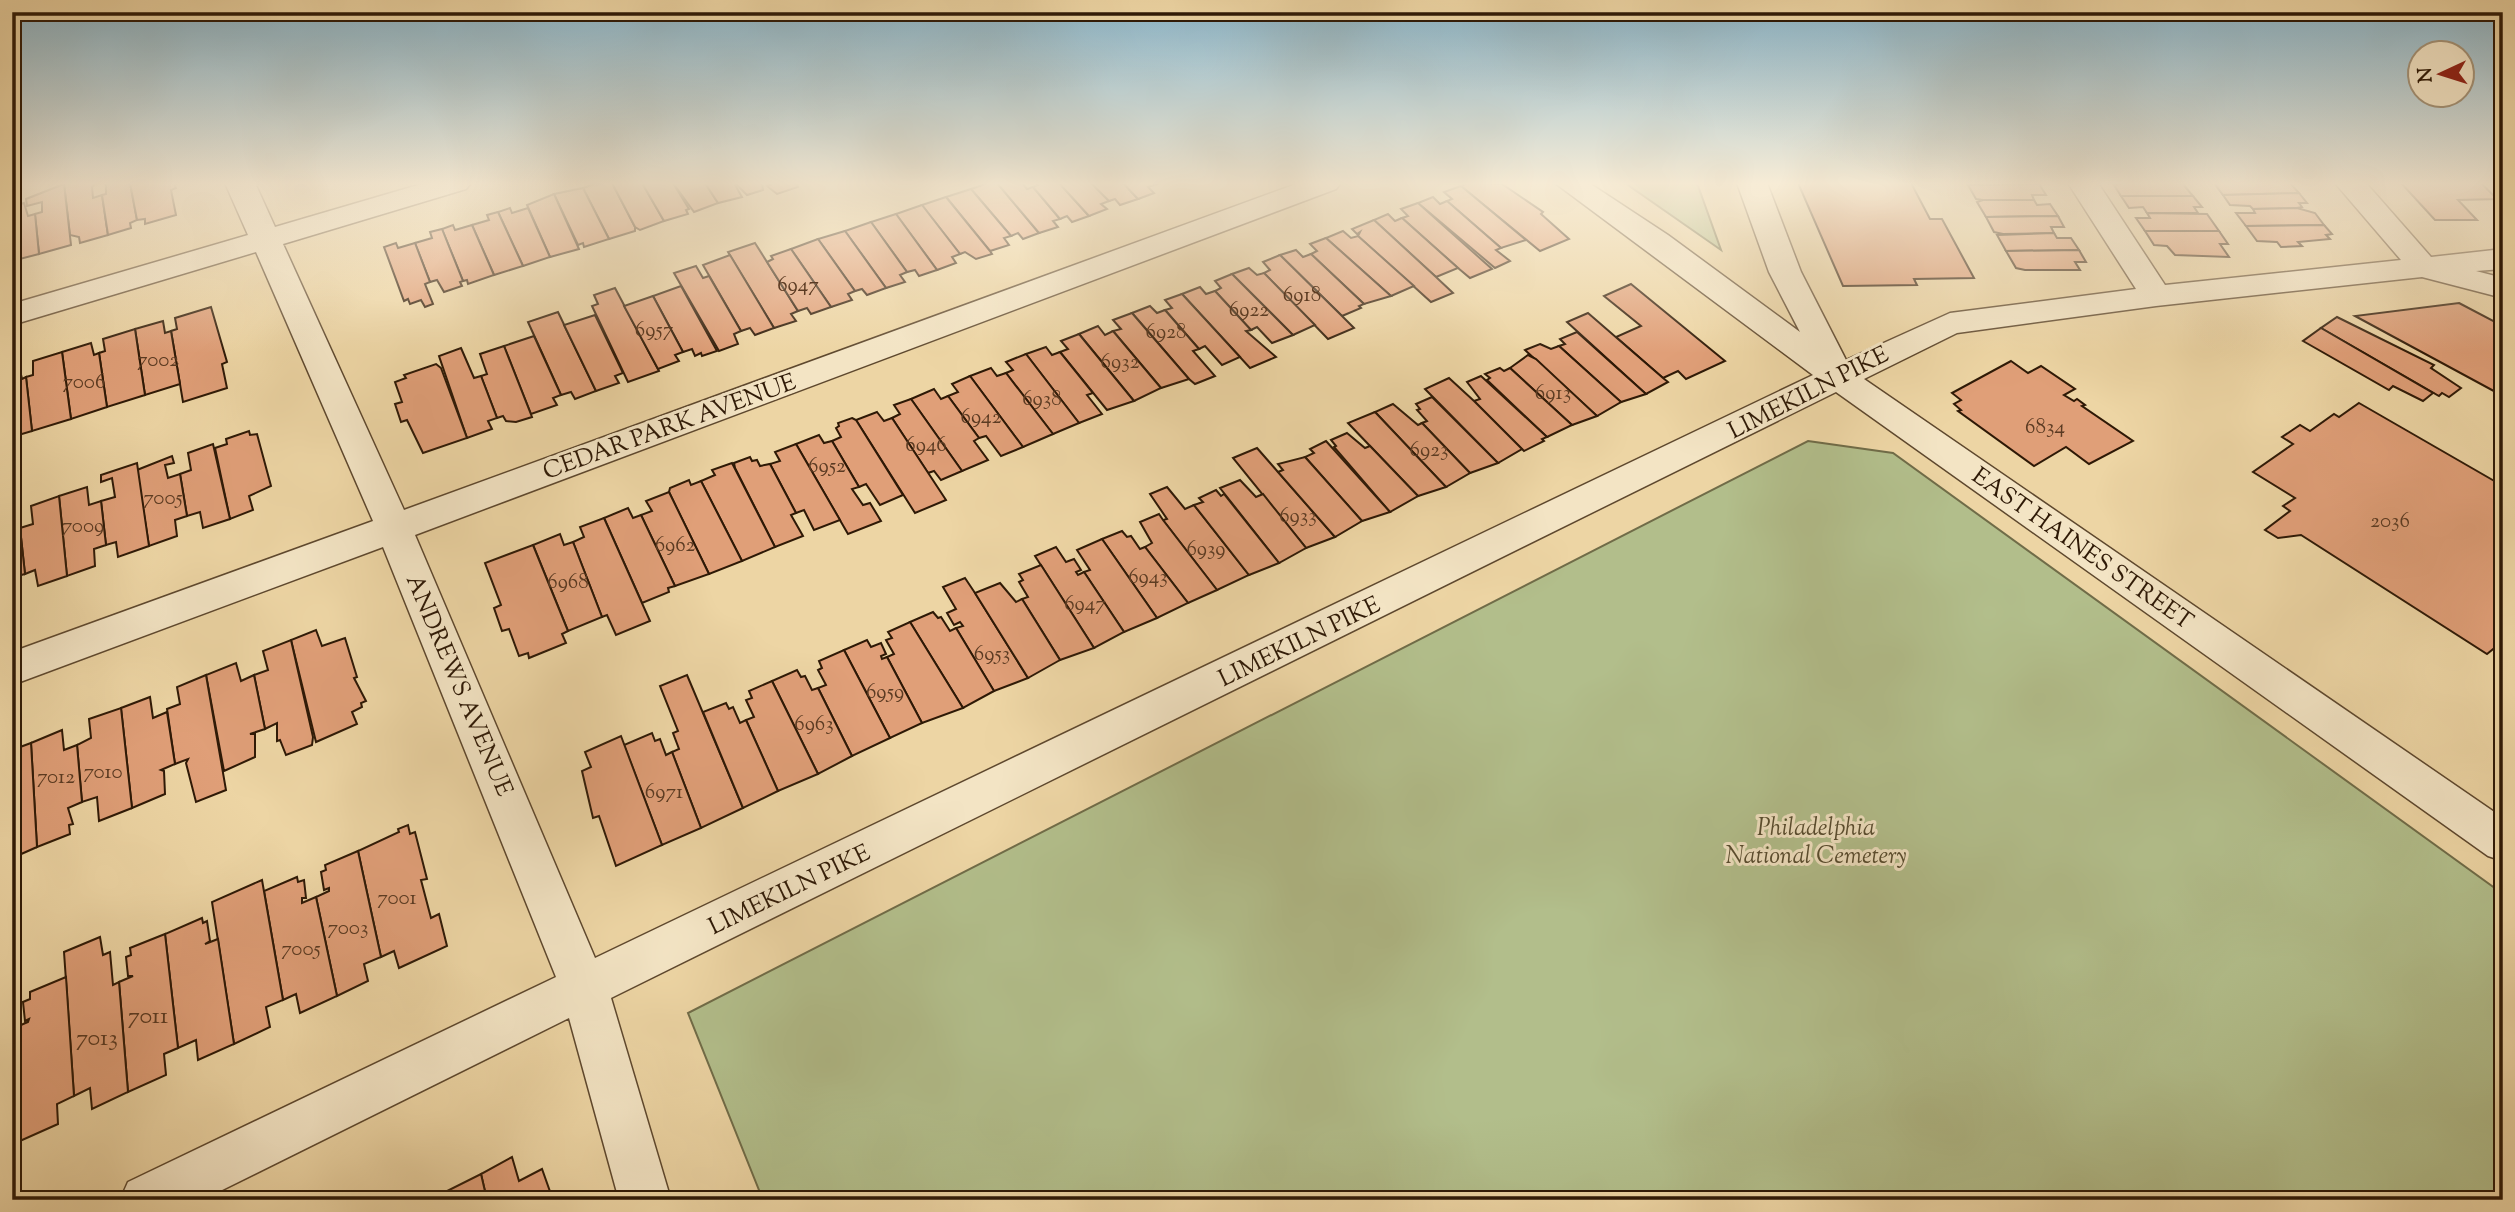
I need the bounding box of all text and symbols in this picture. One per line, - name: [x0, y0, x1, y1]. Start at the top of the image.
- north arrow: [2406, 38, 2476, 108]
- text: N: [2413, 67, 2441, 84]
- house number: 6947: [777, 271, 819, 301]
- house number: 6918: [1283, 281, 1321, 311]
- house number: 6922: [1229, 296, 1269, 326]
- house number: 6957: [635, 316, 674, 346]
- house number: 6928: [1146, 318, 1186, 348]
- street label: LIMEKILN PIKE: [1723, 338, 1896, 449]
- house number: 7002: [137, 346, 179, 376]
- house number: 6932: [1101, 348, 1140, 378]
- street label: CEDAR PARK AVENUE: [538, 366, 802, 490]
- house number: 7006: [63, 368, 105, 398]
- house number: 6913: [1535, 379, 1571, 409]
- house number: 6938: [1022, 385, 1062, 415]
- house number: 6942: [960, 403, 1002, 433]
- house number: 6834: [2025, 413, 2065, 443]
- house number: 6946: [905, 431, 947, 461]
- house number: 6923: [1410, 436, 1448, 466]
- house number: 6952: [808, 452, 846, 482]
- street label: EAST HAINES STREET: [1964, 460, 2200, 639]
- house number: 7005: [143, 484, 183, 514]
- house number: 6933: [1279, 502, 1317, 532]
- house number: 2036: [2370, 507, 2410, 537]
- house number: 7009: [62, 512, 104, 542]
- house number: 6962: [655, 531, 696, 561]
- house number: 6939: [1186, 535, 1226, 565]
- house number: 6943: [1128, 563, 1168, 593]
- house number: 6968: [547, 568, 589, 598]
- street label: ANDREWS AVENUE: [396, 570, 521, 802]
- street label: LIMEKILN PIKE: [1213, 589, 1387, 697]
- house number: 6947: [1064, 590, 1106, 620]
- house number: 6953: [974, 640, 1010, 670]
- house number: 6959: [866, 678, 904, 708]
- house number: 6963: [794, 710, 834, 740]
- house number: 7010: [83, 758, 123, 788]
- house number: 7012: [37, 763, 75, 793]
- house number: 6971: [645, 778, 683, 808]
- park label: Philadelphia National Cemetery: [1726, 812, 1907, 874]
- street label: LIMEKILN PIKE: [703, 837, 877, 945]
- house number: 7001: [377, 884, 417, 914]
- house number: 7003: [328, 914, 368, 944]
- house number: 7005: [281, 935, 321, 965]
- house number: 7011: [128, 1000, 168, 1034]
- house number: 7013: [76, 1022, 118, 1056]

